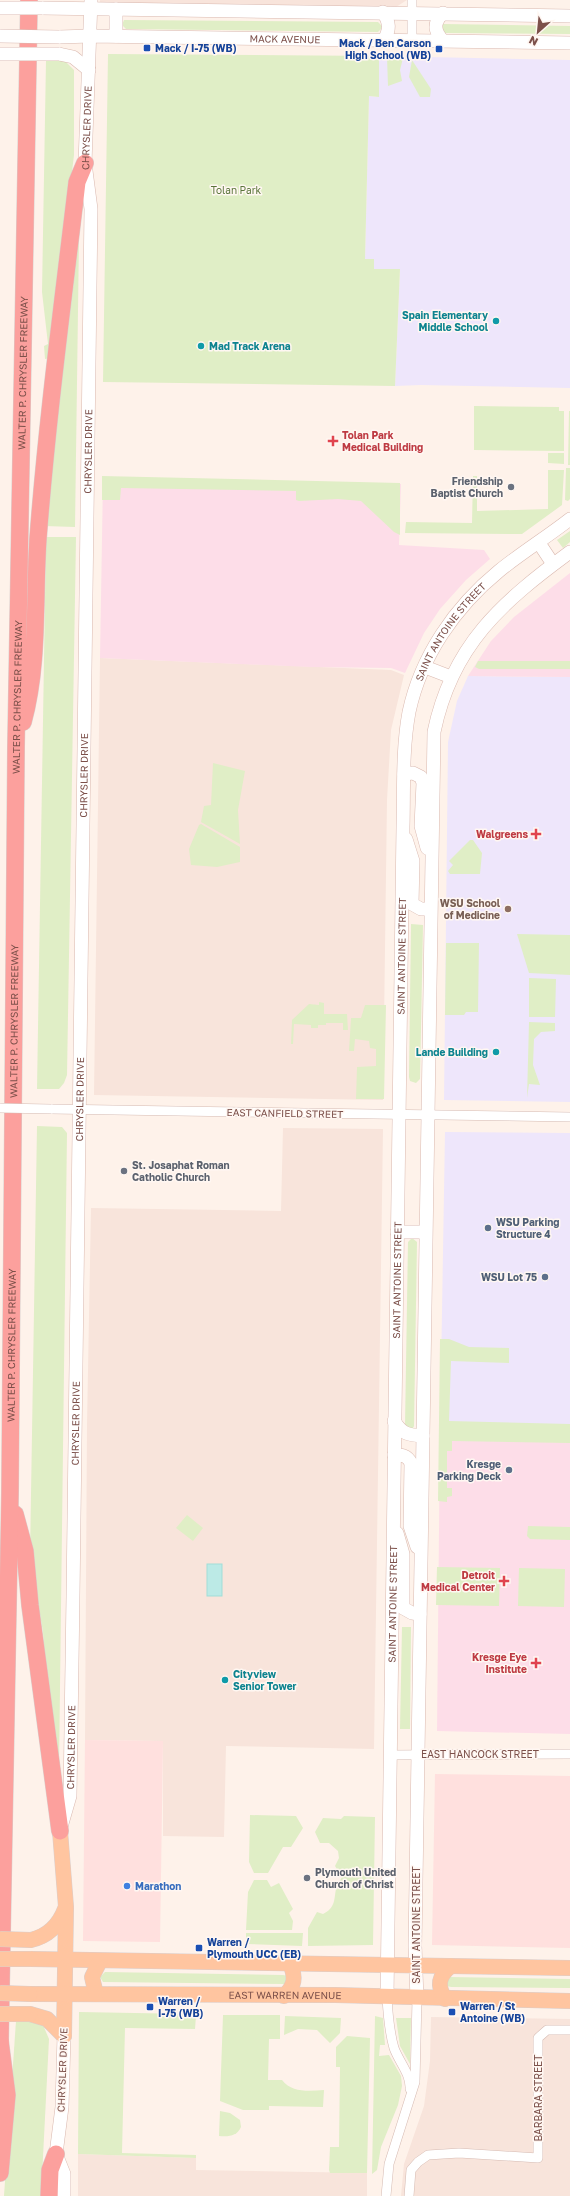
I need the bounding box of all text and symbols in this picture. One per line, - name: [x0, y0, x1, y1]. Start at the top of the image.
- north arrow: [518, 12, 558, 52]
- street label: MACK AVENUE: [249, 32, 321, 45]
- text: N: [527, 34, 540, 49]
- place label: Mack / Ben Carson High School (WB): [339, 37, 431, 61]
- place label: Mack / I-75 (WB): [155, 42, 237, 54]
- marker: Mack / I-75 (WB): [142, 43, 152, 53]
- marker: Mack / Ben Carson High School (WB): [434, 44, 444, 54]
- street label: CHRYSLER DRIVE: [79, 85, 94, 171]
- park label: Tolan Park: [211, 184, 262, 196]
- street label: WALTER P. CHRYSLER FREEWAY: [15, 296, 30, 450]
- place label: Spain Elementary Middle School: [402, 309, 489, 333]
- marker: Spain Elementary Middle School: [491, 316, 501, 326]
- place label: Mad Track Arena: [209, 340, 291, 352]
- marker: Mad Track Arena: [196, 341, 206, 351]
- street label: CHRYSLER DRIVE: [81, 409, 94, 494]
- place label: Tolan Park Medical Building: [342, 429, 423, 453]
- marker: Tolan Park Medical Building: [327, 435, 339, 447]
- place label: Friendship Baptist Church: [431, 475, 503, 499]
- marker: Friendship Baptist Church: [506, 482, 516, 492]
- street label: SAINT ANTOINE STREET: [413, 580, 488, 683]
- street label: WALTER P. CHRYSLER FREEWAY: [10, 620, 24, 774]
- street label: CHRYSLER DRIVE: [77, 733, 90, 818]
- place label: Walgreens: [476, 828, 528, 840]
- marker: Walgreens: [531, 829, 541, 839]
- street label: SAINT ANTOINE STREET: [394, 897, 408, 1015]
- place label: WSU School of Medicine: [440, 897, 501, 921]
- marker: WSU School of Medicine: [503, 904, 513, 914]
- street label: WALTER P. CHRYSLER FREEWAY: [7, 944, 20, 1098]
- place label: Lande Building: [416, 1046, 488, 1058]
- marker: Lande Building: [491, 1047, 501, 1057]
- street label: CHRYSLER DRIVE: [73, 1057, 86, 1142]
- street label: EAST CANFIELD STREET: [227, 1106, 343, 1120]
- place label: St. Josaphat Roman Catholic Church: [132, 1159, 230, 1183]
- marker: St. Josaphat Roman Catholic Church: [119, 1166, 129, 1176]
- place label: WSU Parking Structure 4: [496, 1216, 559, 1240]
- street label: SAINT ANTOINE STREET: [390, 1221, 404, 1339]
- marker: WSU Parking Structure 4: [483, 1223, 493, 1233]
- street label: WALTER P. CHRYSLER FREEWAY: [5, 1268, 18, 1422]
- place label: WSU Lot 75: [481, 1271, 537, 1283]
- marker: WSU Lot 75: [540, 1272, 550, 1282]
- street label: CHRYSLER DRIVE: [69, 1381, 82, 1466]
- place label: Kresge Parking Deck: [437, 1458, 501, 1482]
- marker: Kresge Parking Deck: [504, 1465, 514, 1475]
- street label: SAINT ANTOINE STREET: [386, 1545, 399, 1663]
- place label: Detroit Medical Center: [421, 1569, 495, 1593]
- marker: Detroit Medical Center: [498, 1575, 510, 1587]
- place label: Kresge Eye Institute: [472, 1651, 527, 1675]
- marker: Kresge Eye Institute: [530, 1657, 542, 1669]
- place label: Cityview Senior Tower: [233, 1668, 297, 1692]
- marker: Cityview Senior Tower: [220, 1675, 230, 1685]
- street label: CHRYSLER DRIVE: [64, 1705, 77, 1790]
- street label: EAST HANCOCK STREET: [421, 1748, 539, 1760]
- place label: Plymouth United Church of Christ: [315, 1866, 396, 1890]
- street label: SAINT ANTOINE STREET: [410, 1866, 422, 1984]
- marker: Plymouth United Church of Christ: [302, 1873, 312, 1883]
- place label: Marathon: [135, 1880, 181, 1892]
- marker: Marathon: [122, 1881, 132, 1891]
- place label: Warren / Plymouth UCC (EB): [207, 1936, 301, 1960]
- marker: Warren / Plymouth UCC (EB): [194, 1943, 204, 1953]
- street label: EAST WARREN AVENUE: [229, 1989, 342, 2001]
- place label: Warren / I-75 (WB): [158, 1995, 204, 2019]
- place label: Warren / St Antoine (WB): [460, 2000, 525, 2024]
- marker: Warren / I-75 (WB): [145, 2002, 155, 2012]
- marker: Warren / St Antoine (WB): [447, 2007, 457, 2017]
- street label: CHRYSLER DRIVE: [55, 2028, 69, 2112]
- street label: BARBARA STREET: [532, 2055, 544, 2142]

